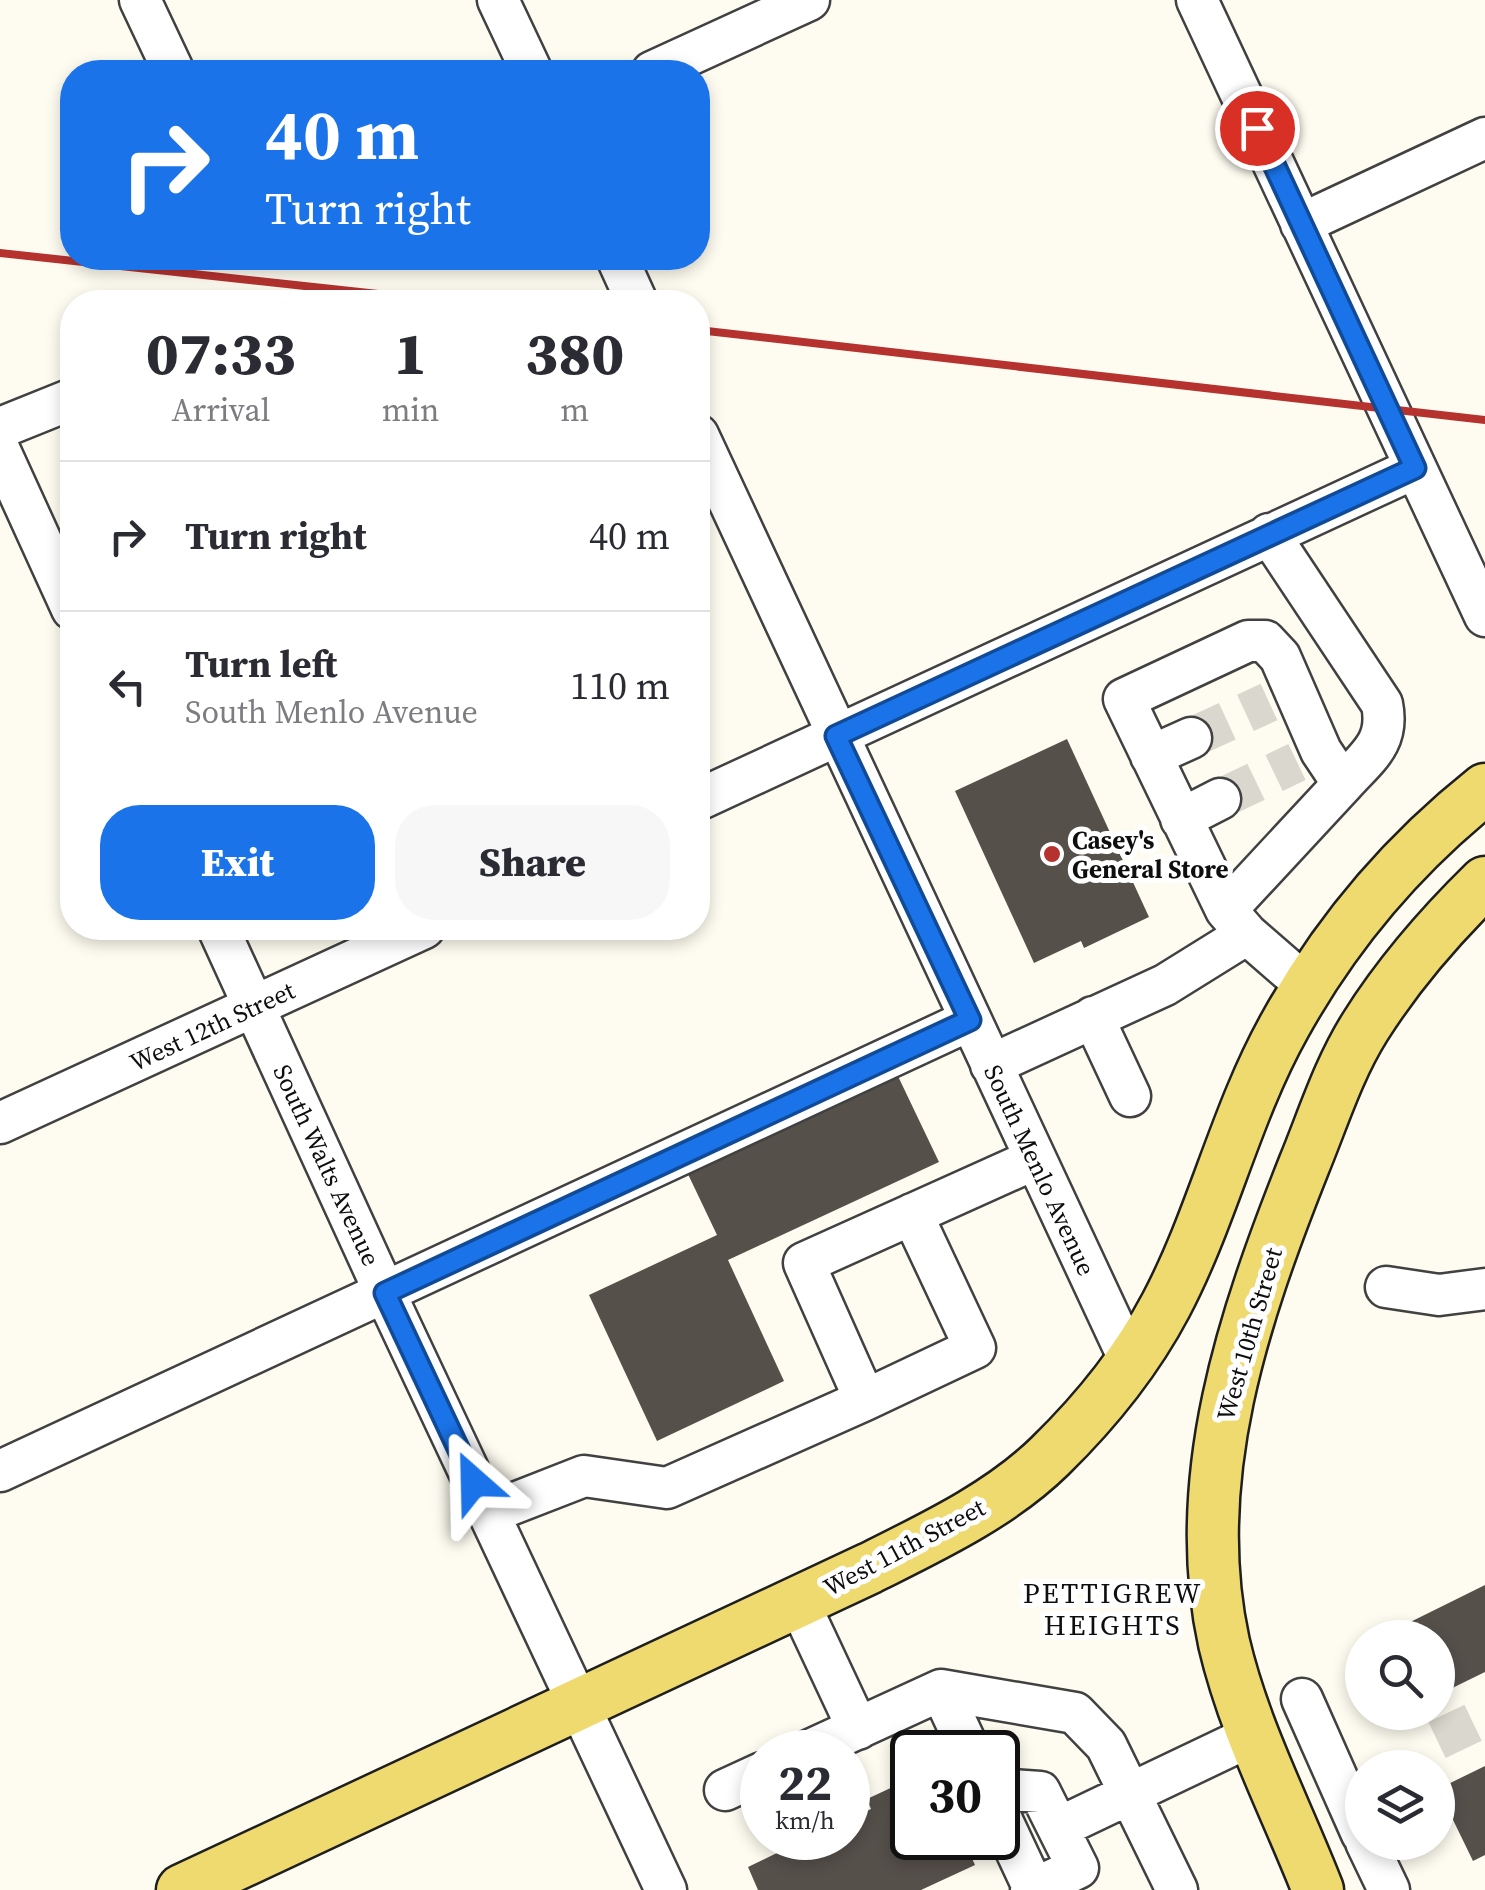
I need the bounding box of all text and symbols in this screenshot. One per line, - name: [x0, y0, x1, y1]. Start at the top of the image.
- text: 40 m: [265, 86, 419, 182]
- pin: [1215, 86, 1300, 171]
- icon: right: [100, 100, 230, 230]
- icon: arrive: [1230, 101, 1285, 156]
- text: Turn right: [265, 177, 471, 239]
- text: 07:33: [146, 312, 296, 394]
- text: 1: [394, 312, 427, 394]
- text: 380: [525, 312, 624, 394]
- text: Arrival: [171, 388, 270, 432]
- text: min: [382, 388, 439, 432]
- text: m: [560, 388, 589, 432]
- icon: right: [100, 509, 155, 564]
- text: Turn right: [185, 510, 367, 562]
- text: 40 m: [589, 510, 670, 562]
- text: Turn left: [185, 638, 337, 690]
- icon: left: [100, 659, 155, 714]
- text: 110 m: [570, 660, 670, 712]
- text: South Menlo Avenue: [185, 690, 478, 734]
- button: Exit: [100, 805, 375, 920]
- button: Share: [395, 805, 670, 920]
- place label: Casey's General Store: [1072, 823, 1229, 886]
- marker: Casey's General Store: [1041, 843, 1063, 865]
- street label: West 12th Street: [124, 973, 301, 1079]
- street label: South Walts Avenue: [265, 1059, 389, 1271]
- street label: South Menlo Avenue: [976, 1059, 1104, 1281]
- street label: West 10th Street: [1208, 1243, 1290, 1424]
- position arrow: [422, 1430, 526, 1534]
- street label: West 11th Street: [817, 1490, 992, 1604]
- district label: PETTIGREW HEIGHTS: [1023, 1574, 1203, 1644]
- map controls: [1345, 1620, 1455, 1860]
- button: search: [1345, 1620, 1455, 1730]
- speed limit sign: 30: [890, 1730, 1020, 1860]
- text: 22: [778, 1748, 832, 1817]
- button: layers: [1345, 1750, 1455, 1860]
- text: km/h: [775, 1803, 835, 1837]

